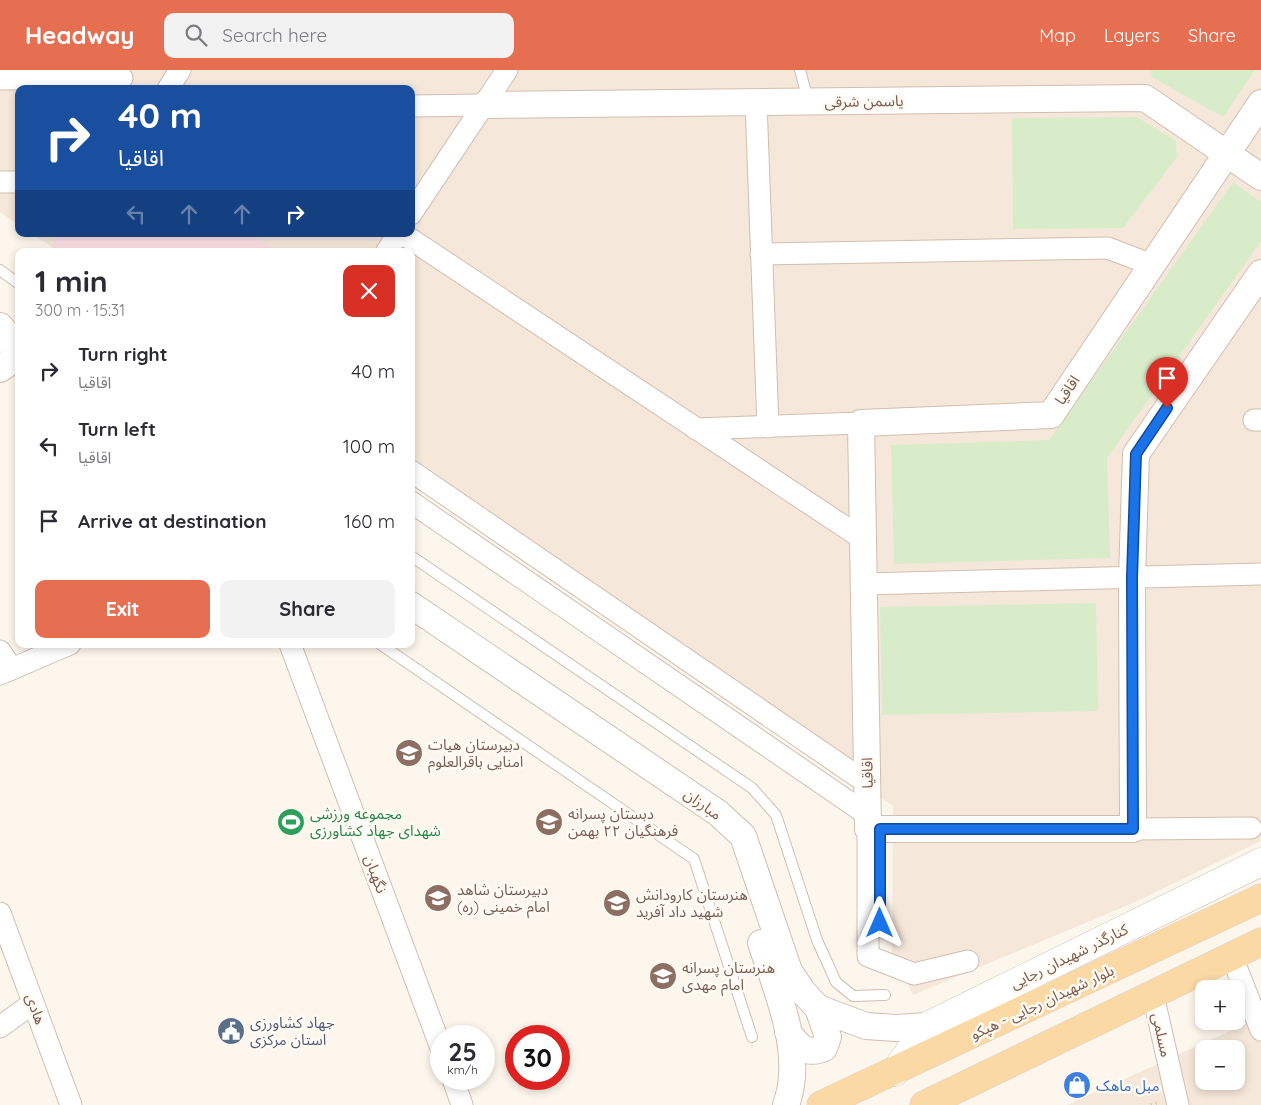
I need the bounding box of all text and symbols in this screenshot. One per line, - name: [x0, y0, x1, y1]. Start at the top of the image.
- search box: [164, 13, 514, 58]
- text: Headway: [25, 20, 134, 50]
- icon: search: [182, 21, 210, 49]
- text: Search here: [222, 23, 327, 47]
- text: Map: [1039, 24, 1076, 47]
- text: Layers: [1104, 24, 1160, 47]
- text: Share: [1188, 24, 1236, 47]
- street label: یاسمن شرقی: [824, 91, 904, 111]
- text: 40 m: [118, 93, 202, 137]
- icon: right: [35, 105, 100, 170]
- text: اقاقیا: [118, 144, 164, 172]
- icon: left: [122, 200, 150, 228]
- icon: ahead: [175, 200, 203, 228]
- icon: ahead: [228, 200, 256, 228]
- icon: right: [281, 200, 309, 228]
- text: 1 min: [35, 262, 108, 300]
- button: close: [343, 265, 395, 317]
- text: 300 m · 15:31: [35, 300, 125, 320]
- text: Turn right: [78, 342, 167, 366]
- icon: right: [35, 357, 63, 385]
- pin: [1146, 357, 1188, 408]
- text: 40 m: [351, 359, 395, 383]
- icon: arrive: [1153, 364, 1181, 392]
- text: اقاقیا: [78, 372, 111, 392]
- street label: اقاقیا: [1050, 372, 1084, 408]
- text: Turn left: [78, 417, 156, 441]
- icon: left: [35, 432, 63, 460]
- text: 100 m: [343, 434, 395, 458]
- text: اقاقیا: [78, 447, 111, 467]
- icon: arrive: [35, 507, 63, 535]
- text: Arrive at destination: [78, 509, 267, 533]
- text: 160 m: [344, 509, 395, 533]
- button: Exit: [35, 580, 210, 638]
- button: Share: [220, 580, 395, 638]
- place label: دبیرستان هیات امنایی باقرالعلوم: [428, 735, 523, 773]
- school or university icon: دبیرستان هیات امنایی باقرالعلوم: [394, 738, 424, 768]
- street label: اقاقیا: [857, 757, 877, 789]
- street label: مبارزان: [680, 784, 726, 824]
- place label: مجموعه ورزشی شهدای جهاد کشاورزی: [310, 804, 441, 840]
- place label: دبستان پسرانه فرهنگیان ۲۲ بهمن: [568, 804, 679, 840]
- sports icon: مجموعه ورزشی شهدای جهاد کشاورزی: [276, 807, 306, 837]
- school or university icon: دبستان پسرانه فرهنگیان ۲۲ بهمن: [534, 807, 564, 837]
- street label: نگهبان: [360, 852, 392, 896]
- place label: دبیرستان شاهد امام خمینی (ره): [457, 880, 550, 918]
- school or university icon: دبیرستان شاهد امام خمینی (ره): [423, 883, 453, 913]
- place label: هنرستان کارودانش شهید داد آفرید: [636, 885, 748, 921]
- school or university icon: هنرستان کارودانش شهید داد آفرید: [602, 888, 632, 918]
- position arrow: [853, 896, 905, 948]
- street label: کنارگذر شهیدان رجایی: [1007, 919, 1132, 993]
- place label: هنرستان پسرانه امام مهدی: [682, 958, 775, 996]
- street label: بلوار شهیدان رجایی - هپکو: [967, 960, 1117, 1045]
- school or university icon: هنرستان پسرانه امام مهدی: [648, 961, 678, 991]
- map controls: [1195, 980, 1245, 1090]
- button: +: [1195, 980, 1245, 1030]
- street label: هادی: [22, 991, 50, 1027]
- street label: مسلمی: [1148, 1011, 1176, 1059]
- place label: جهاد کشاورزی استان مرکزی: [250, 1013, 335, 1049]
- public building icon: جهاد کشاورزی استان مرکزی: [216, 1016, 246, 1046]
- speed limit sign: 30: [505, 1025, 570, 1090]
- text: 25: [448, 1036, 477, 1067]
- button: −: [1195, 1040, 1245, 1090]
- text: km/h: [447, 1062, 478, 1077]
- shop icon: مبل ماهک: [1062, 1070, 1092, 1100]
- place label: مبل ماهک: [1096, 1076, 1160, 1095]

